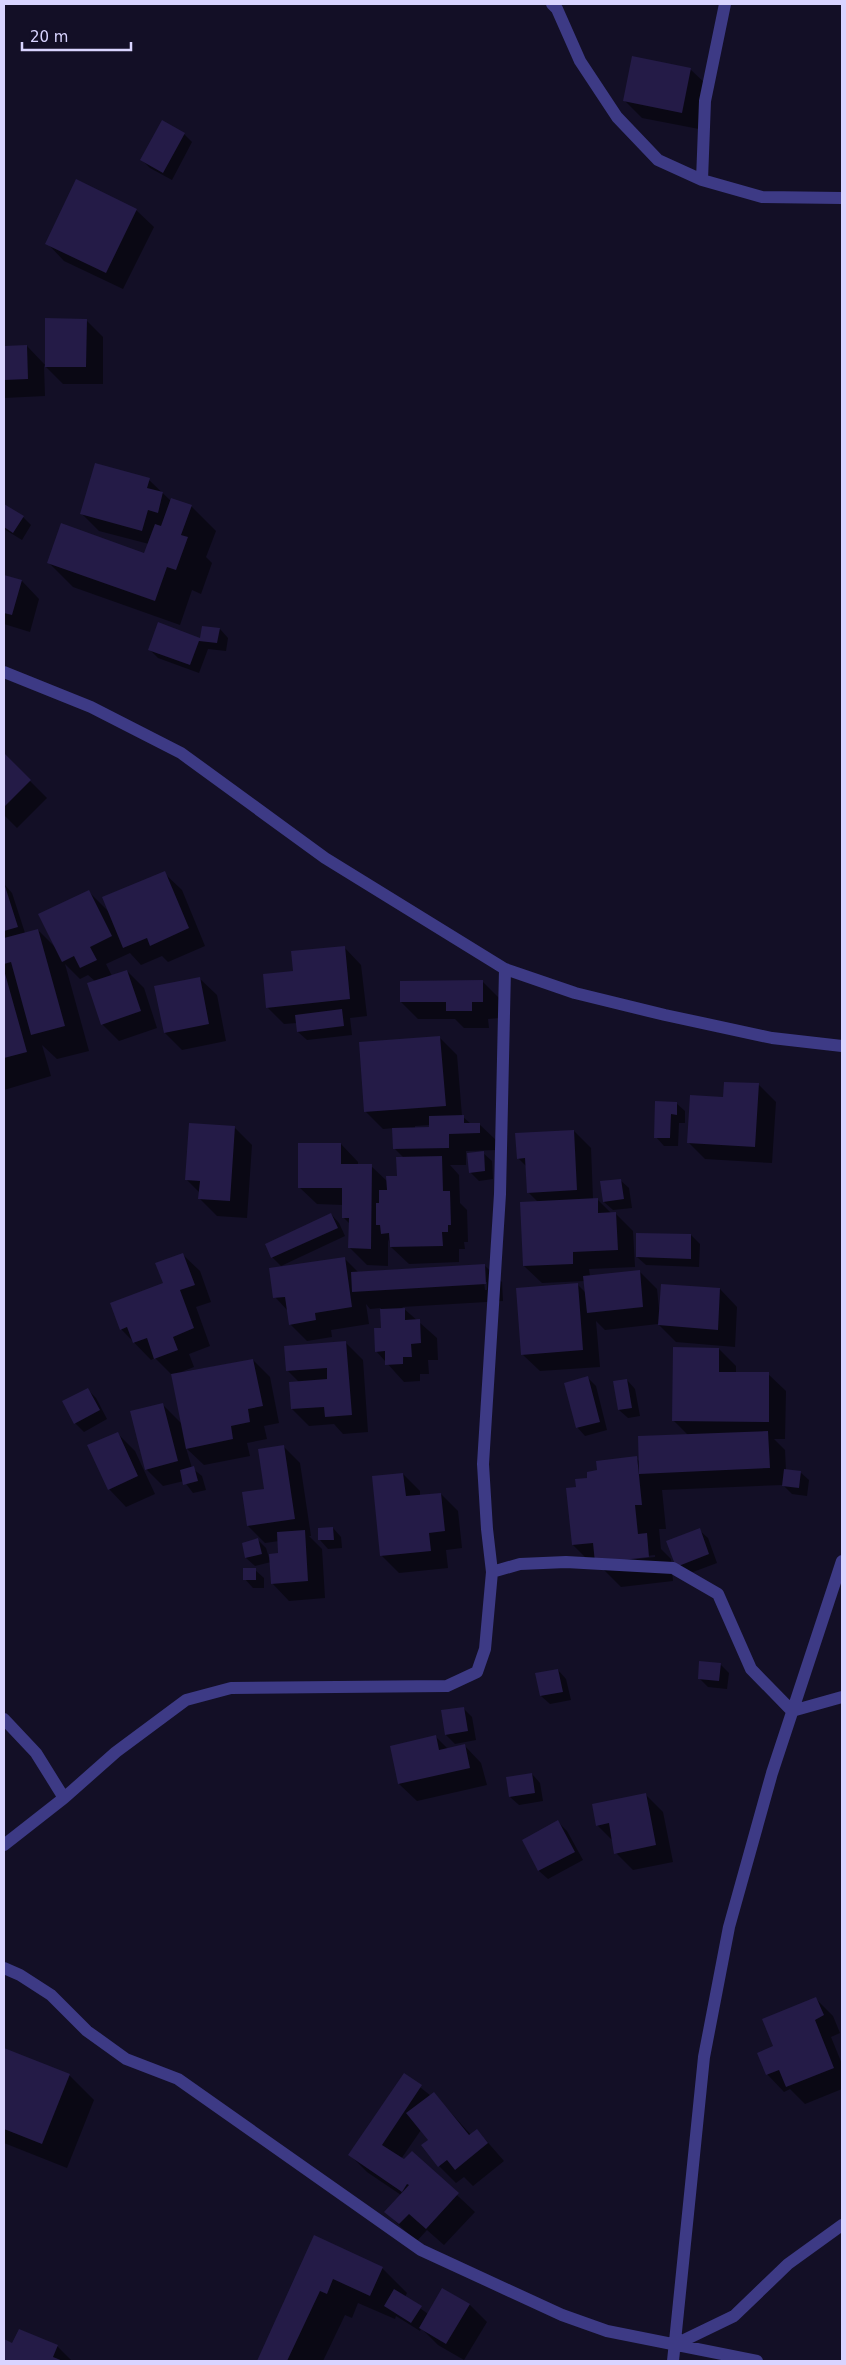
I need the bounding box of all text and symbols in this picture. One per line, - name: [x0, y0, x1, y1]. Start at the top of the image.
- scale bar: [22, 20, 131, 52]
- text: 20 m: [30, 28, 68, 46]

